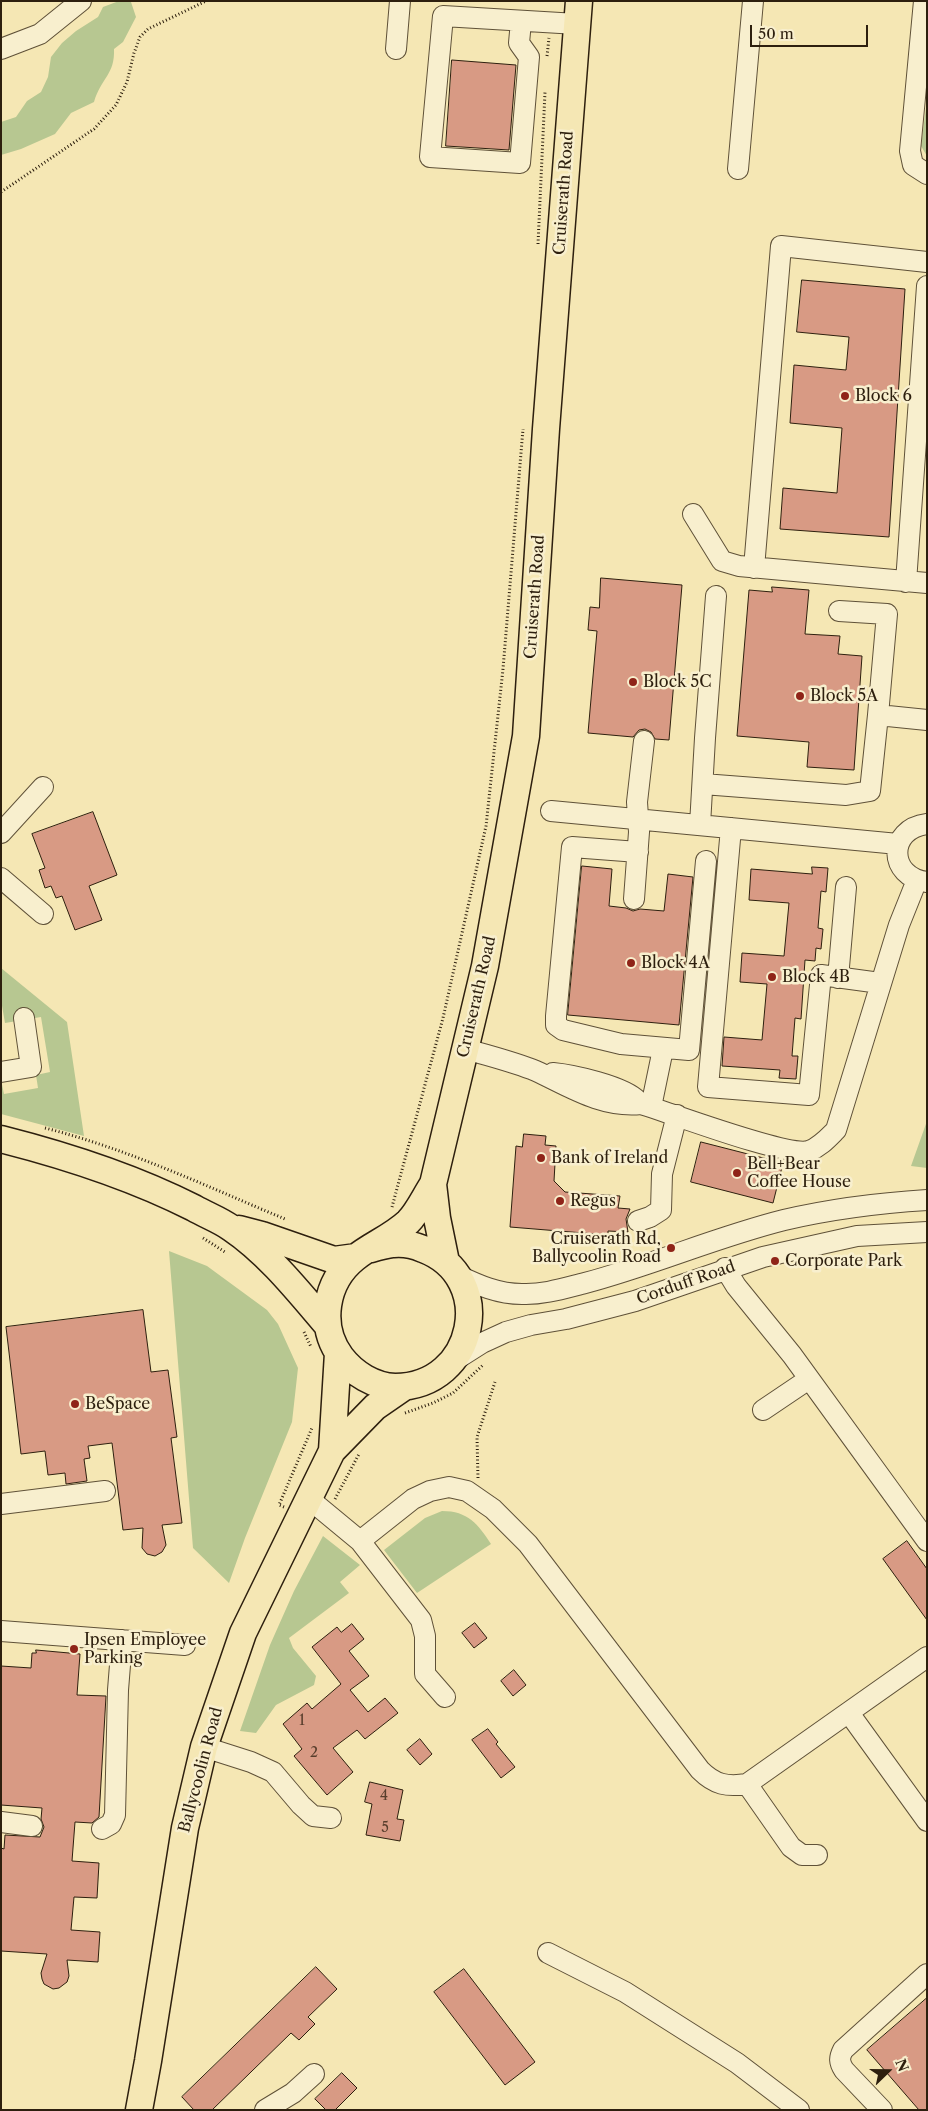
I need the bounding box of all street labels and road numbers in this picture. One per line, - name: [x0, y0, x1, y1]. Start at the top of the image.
- street label: Cruiserath Road: [550, 130, 578, 256]
- street label: Cruiserath Road: [521, 534, 549, 660]
- street label: Cruiserath Road: [454, 934, 500, 1060]
- street label: Corduff Road: [634, 1257, 738, 1309]
- street label: Ballycoolin Road: [175, 1705, 227, 1835]

